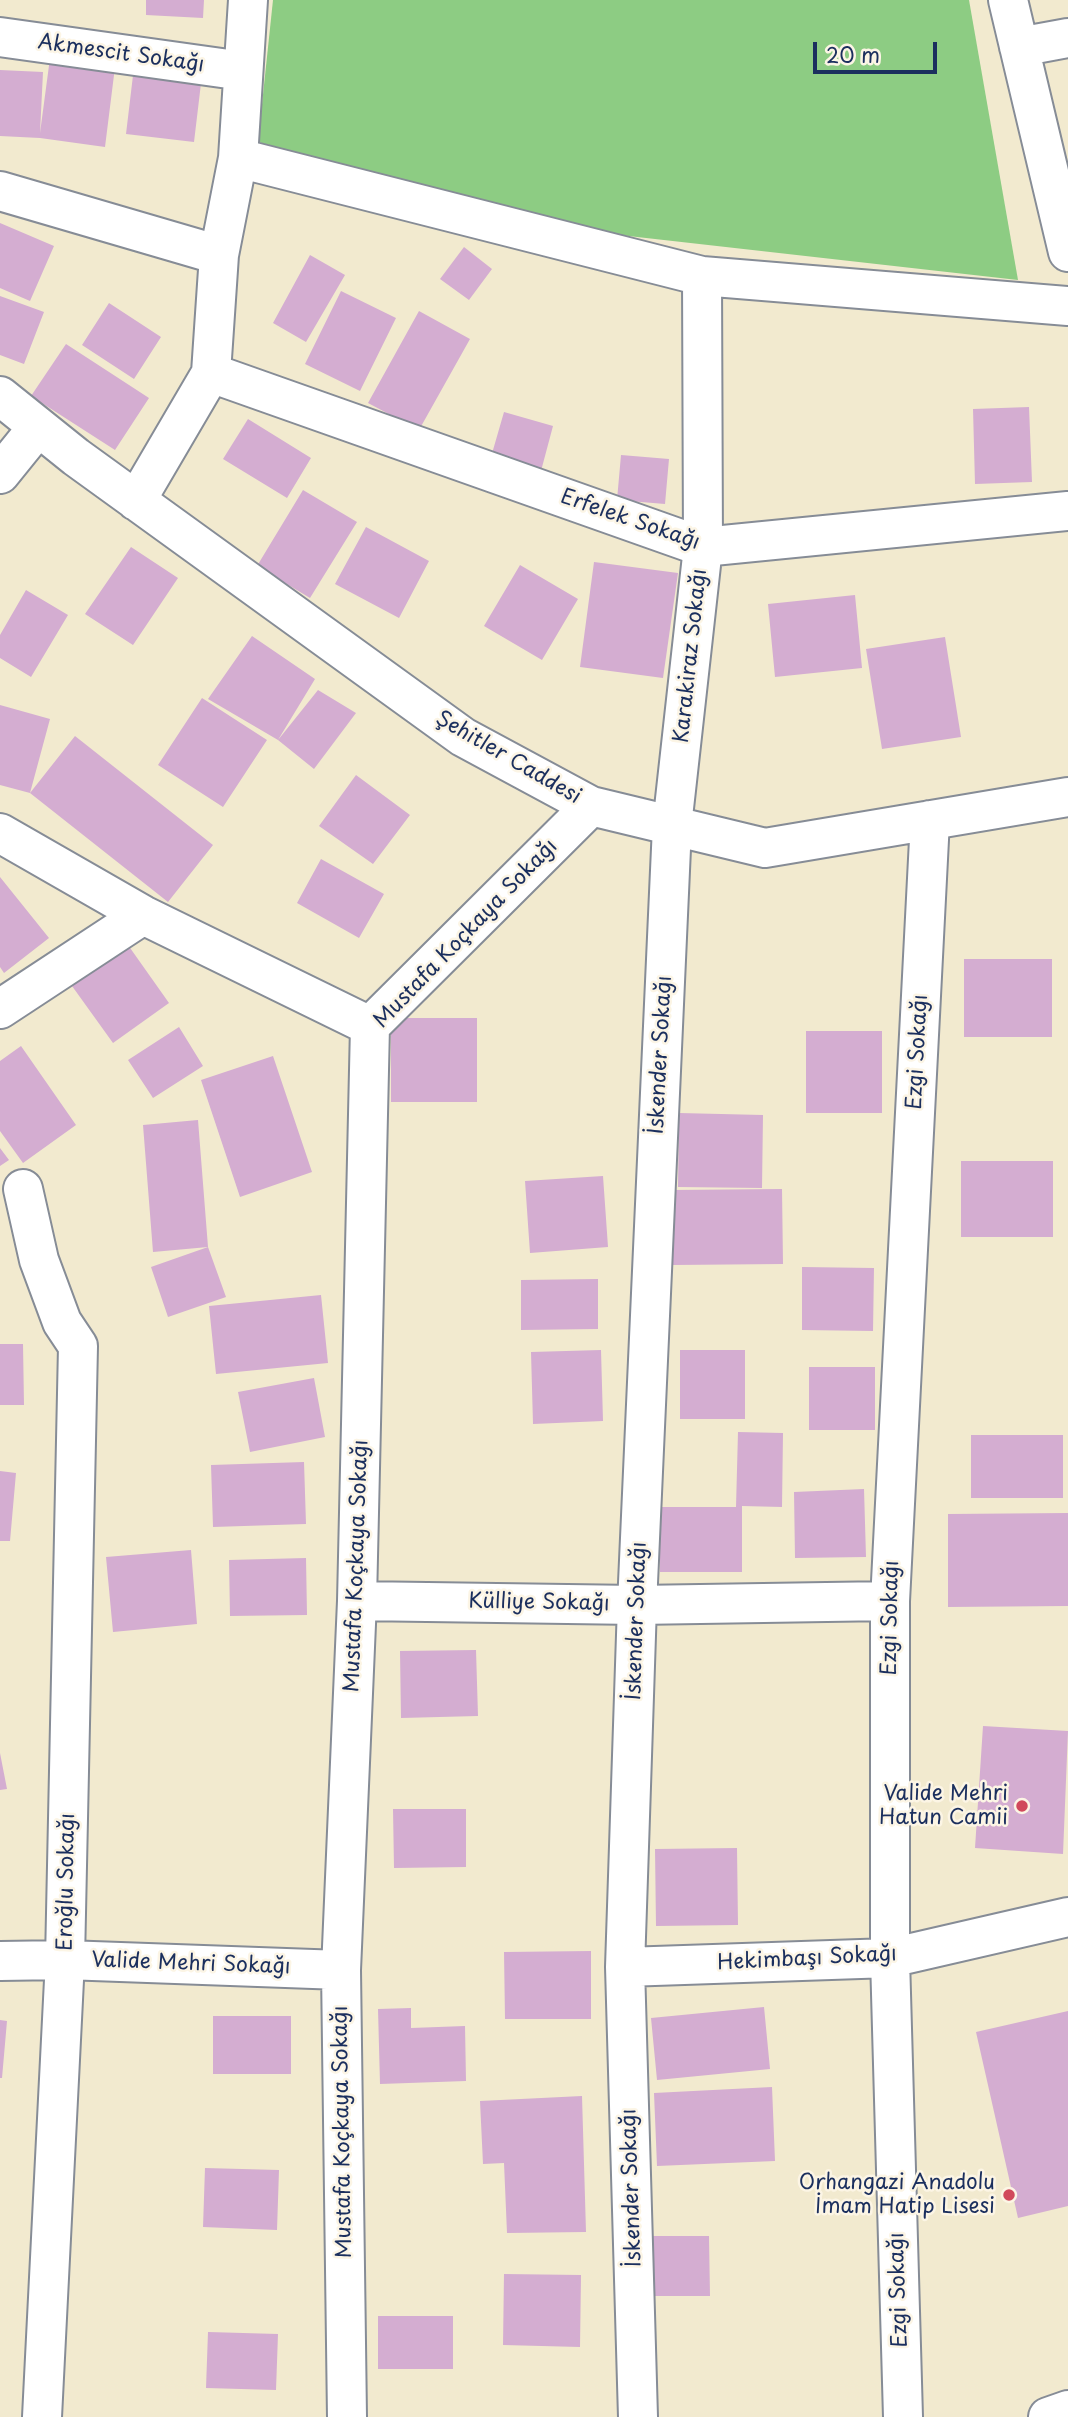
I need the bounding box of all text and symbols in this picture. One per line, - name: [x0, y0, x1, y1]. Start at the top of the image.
- scale bar: [816, 28, 940, 72]
- street label: Akmescit Sokağı: [36, 30, 206, 78]
- text: 20 m: [826, 38, 880, 70]
- street label: Erfelek Sokağı: [557, 484, 703, 556]
- street label: Karakiraz Sokağı: [669, 568, 713, 744]
- street label: Şehitler Caddesi: [431, 706, 585, 810]
- street label: Mustafa Koçkaya Sokağı: [369, 834, 563, 1034]
- street label: İskender Sokağı: [644, 975, 678, 1135]
- street label: Ezgi Sokağı: [902, 994, 934, 1110]
- street label: Mustafa Koçkaya Sokağı: [340, 1439, 374, 1693]
- street label: İskender Sokağı: [622, 1541, 652, 1701]
- street label: Ezgi Sokağı: [877, 1560, 905, 1676]
- street label: Külliye Sokağı: [468, 1589, 610, 1617]
- place label: Valide Mehri Hatun Camii: [879, 1781, 1008, 1831]
- marker: Valide Mehri Hatun Camii: [1014, 1798, 1030, 1814]
- street label: Eroğlu Sokağı: [53, 1813, 81, 1951]
- street label: Hekimbaşı Sokağı: [717, 1942, 897, 1976]
- street label: Valide Mehri Sokağı: [91, 1948, 291, 1980]
- street label: Mustafa Koçkaya Sokağı: [328, 2005, 358, 2259]
- street label: İskender Sokağı: [617, 2108, 647, 2268]
- place label: Orhangazi Anadolu İmam Hatip Lisesi: [799, 2170, 995, 2220]
- marker: Orhangazi Anadolu İmam Hatip Lisesi: [1001, 2187, 1017, 2203]
- street label: Ezgi Sokağı: [884, 2232, 914, 2348]

